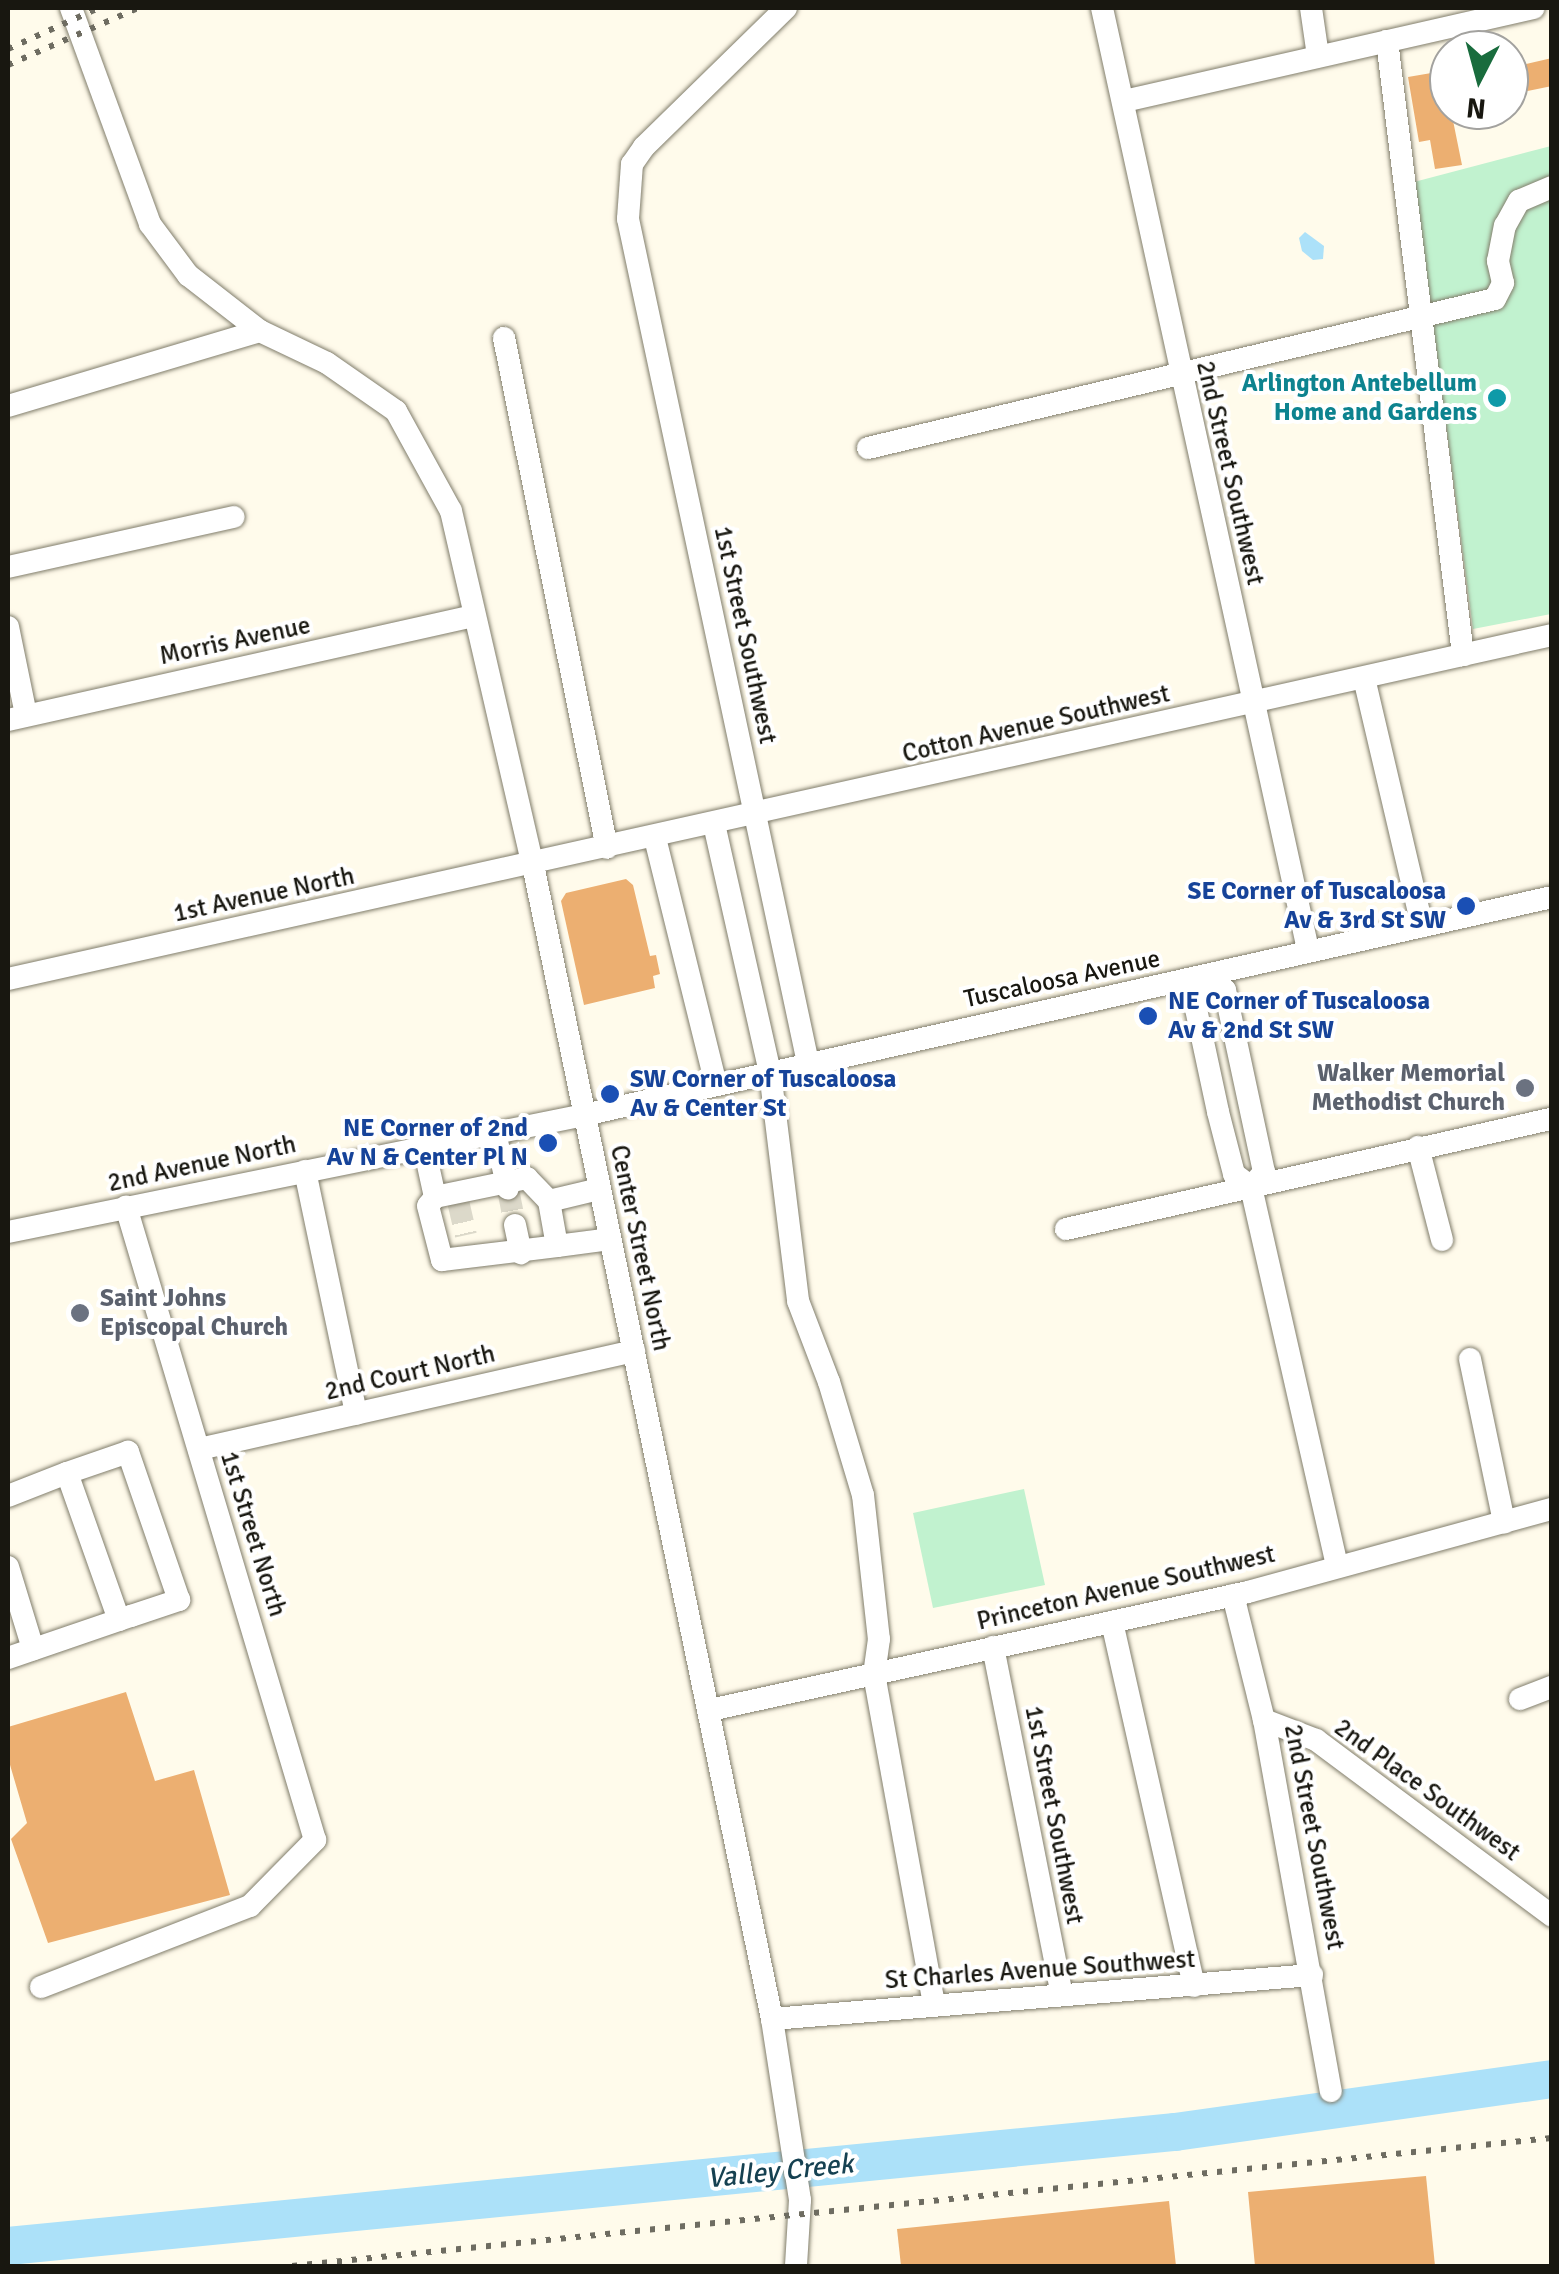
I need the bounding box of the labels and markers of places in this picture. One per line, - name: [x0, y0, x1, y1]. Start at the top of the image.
- place label: Arlington Antebellum Home and Gardens: [1242, 369, 1477, 428]
- marker: Arlington Antebellum Home and Gardens: [1486, 387, 1508, 409]
- place label: SE Corner of Tuscaloosa Av & 3rd St SW: [1187, 877, 1446, 936]
- marker: SE Corner of Tuscaloosa Av & 3rd St SW: [1455, 895, 1477, 917]
- place label: NE Corner of Tuscaloosa Av & 2nd St SW: [1168, 987, 1430, 1046]
- marker: NE Corner of Tuscaloosa Av & 2nd St SW: [1137, 1005, 1159, 1027]
- place label: Walker Memorial Methodist Church: [1311, 1059, 1505, 1118]
- place label: SW Corner of Tuscaloosa Av & Center St: [630, 1065, 896, 1124]
- marker: Walker Memorial Methodist Church: [1514, 1077, 1536, 1099]
- marker: SW Corner of Tuscaloosa Av & Center St: [599, 1083, 621, 1105]
- place label: NE Corner of 2nd Av N & Center Pl N: [327, 1114, 528, 1173]
- marker: NE Corner of 2nd Av N & Center Pl N: [537, 1132, 559, 1154]
- place label: Saint Johns Episcopal Church: [100, 1284, 288, 1343]
- marker: Saint Johns Episcopal Church: [69, 1302, 91, 1324]

